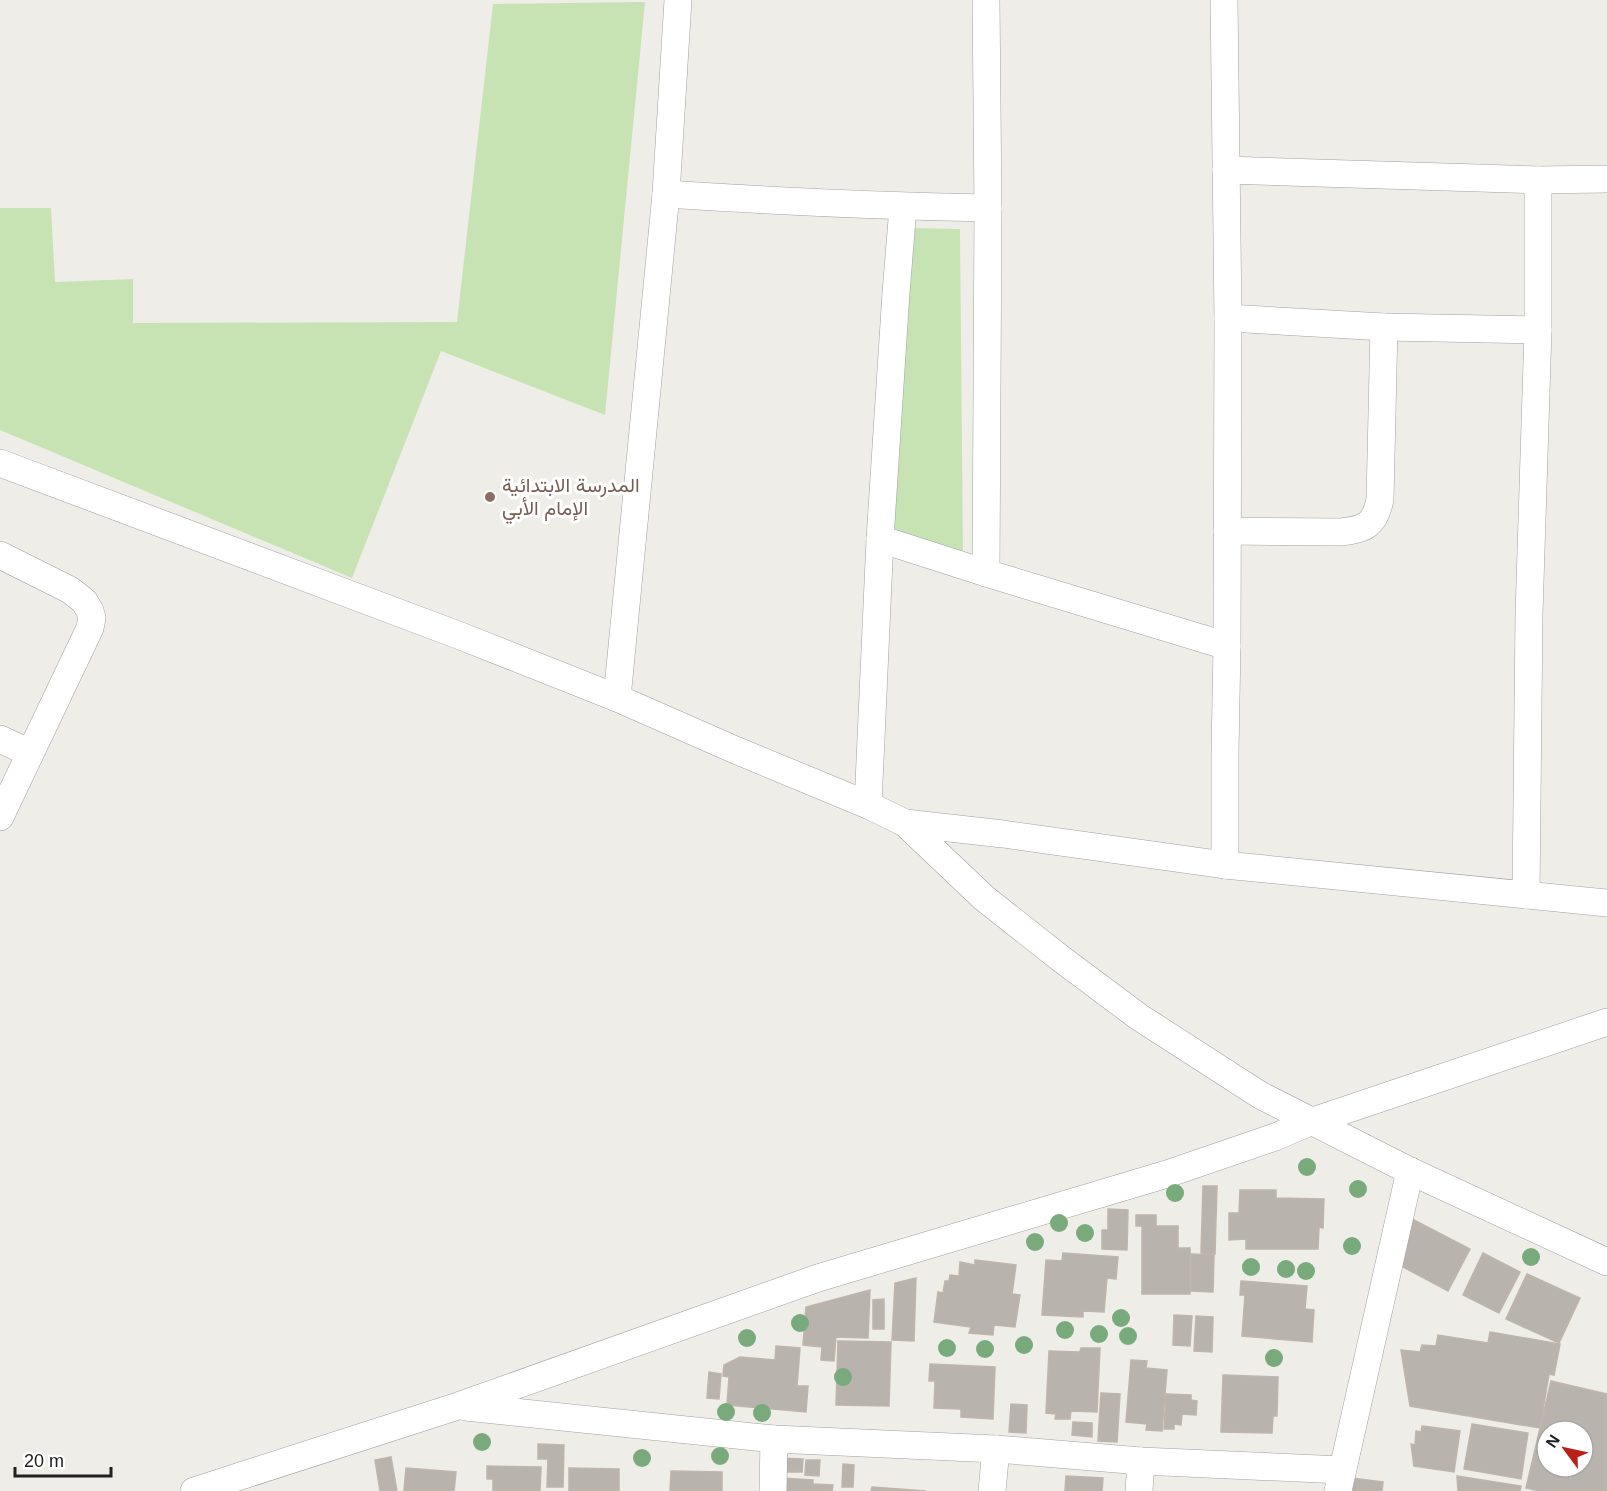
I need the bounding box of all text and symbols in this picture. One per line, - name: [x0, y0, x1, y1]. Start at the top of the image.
- place label: المدرسة الابتدائية الإمام الأبي: [502, 474, 640, 525]
- marker: المدرسة الابتدائية الإمام الأبي: [483, 490, 497, 504]
- north arrow: [1535, 1419, 1595, 1479]
- text: N: [1543, 1432, 1563, 1451]
- scale bar: [15, 1440, 111, 1478]
- text: 20 m: [24, 1451, 64, 1471]

